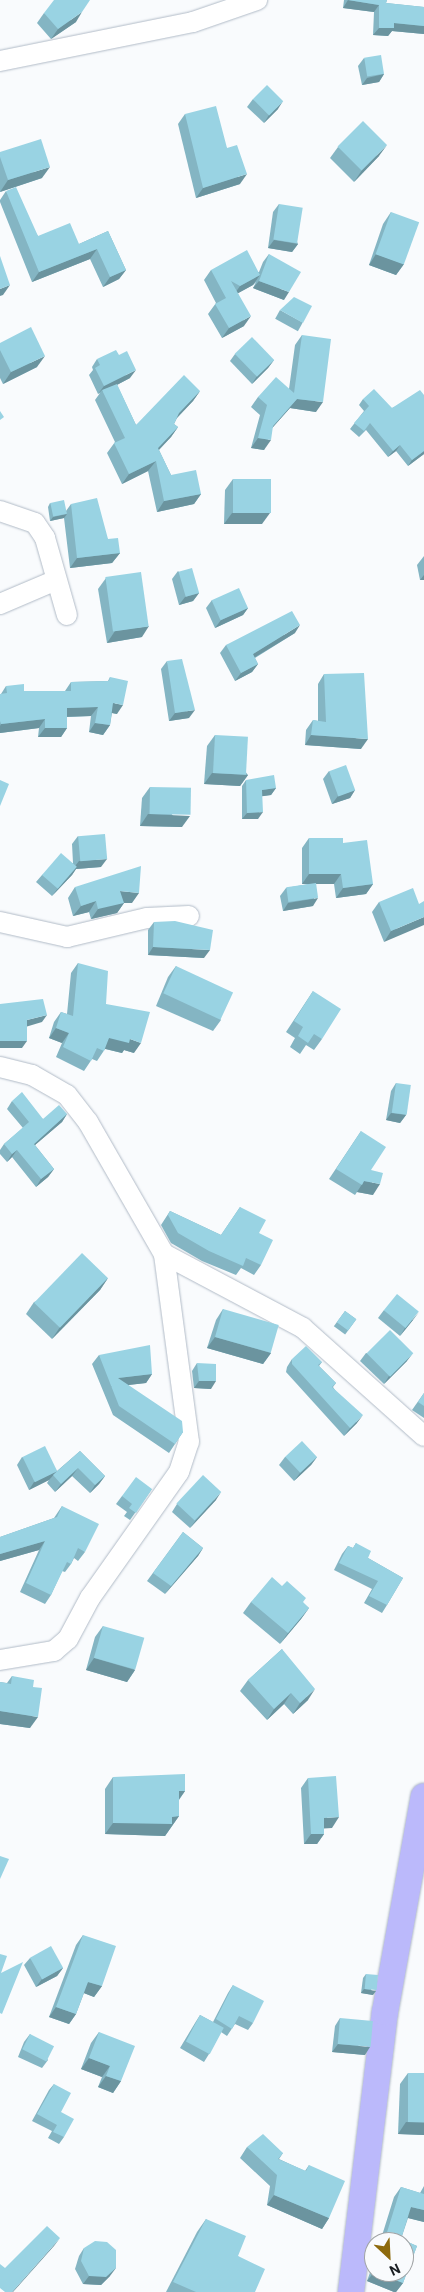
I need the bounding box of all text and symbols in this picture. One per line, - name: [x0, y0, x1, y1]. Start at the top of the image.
- north arrow: [364, 2232, 414, 2282]
- text: N: [387, 2260, 403, 2279]

